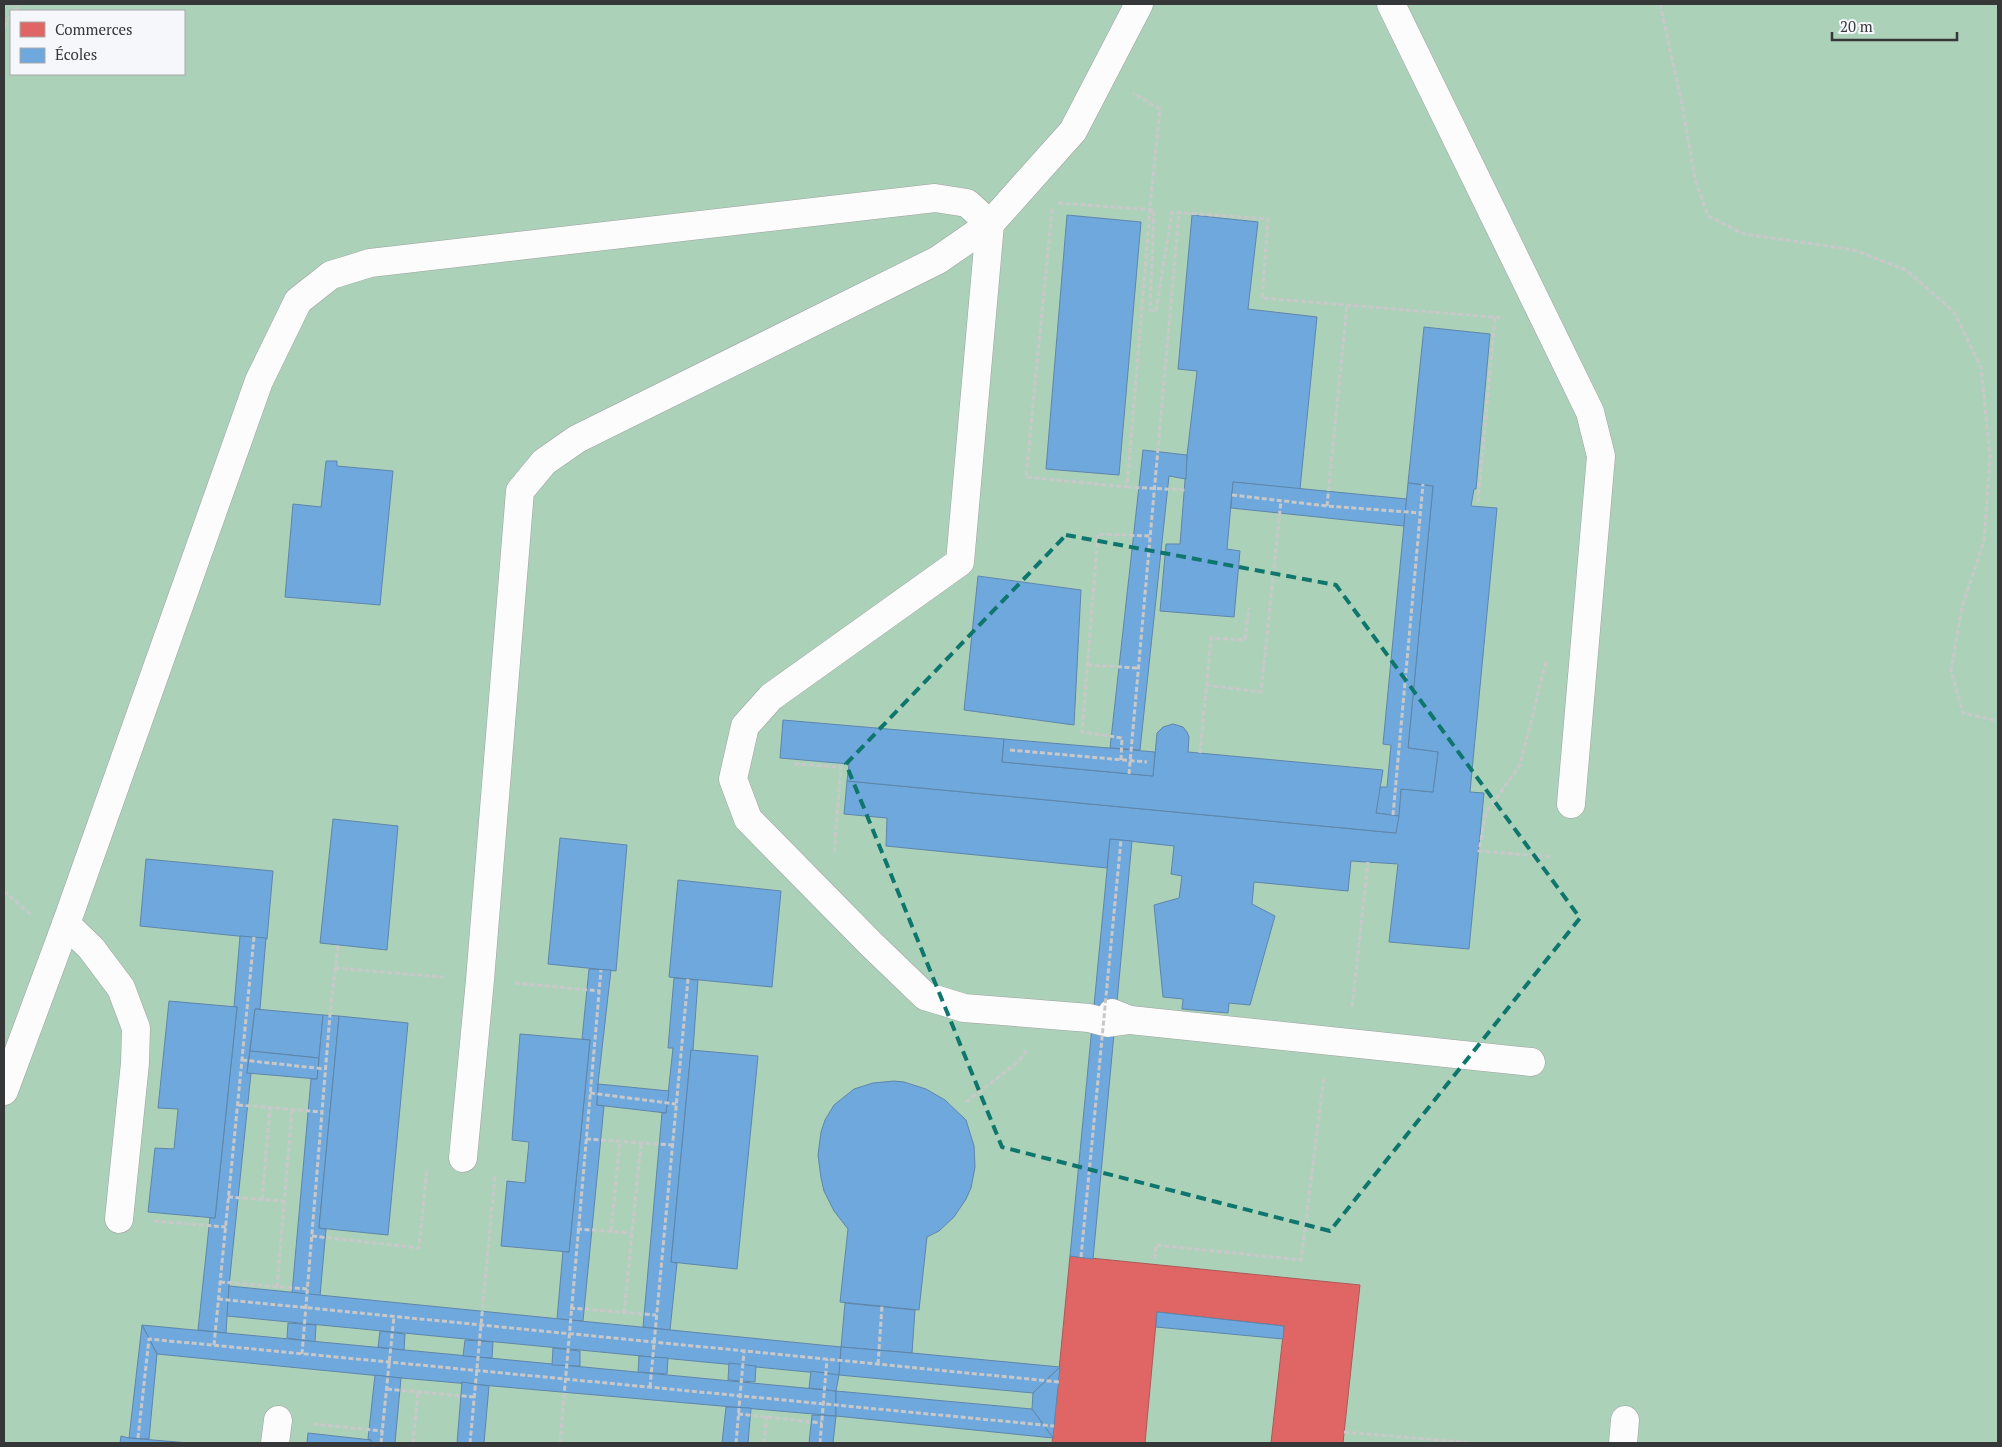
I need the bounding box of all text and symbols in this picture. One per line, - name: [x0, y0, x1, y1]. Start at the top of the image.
- legend: [10, 10, 185, 75]
- scale bar: [1832, 10, 1957, 42]
- text: 20 m: [1840, 16, 1873, 36]
- text: Commerces: [55, 19, 133, 39]
- text: Écoles: [55, 44, 97, 64]

